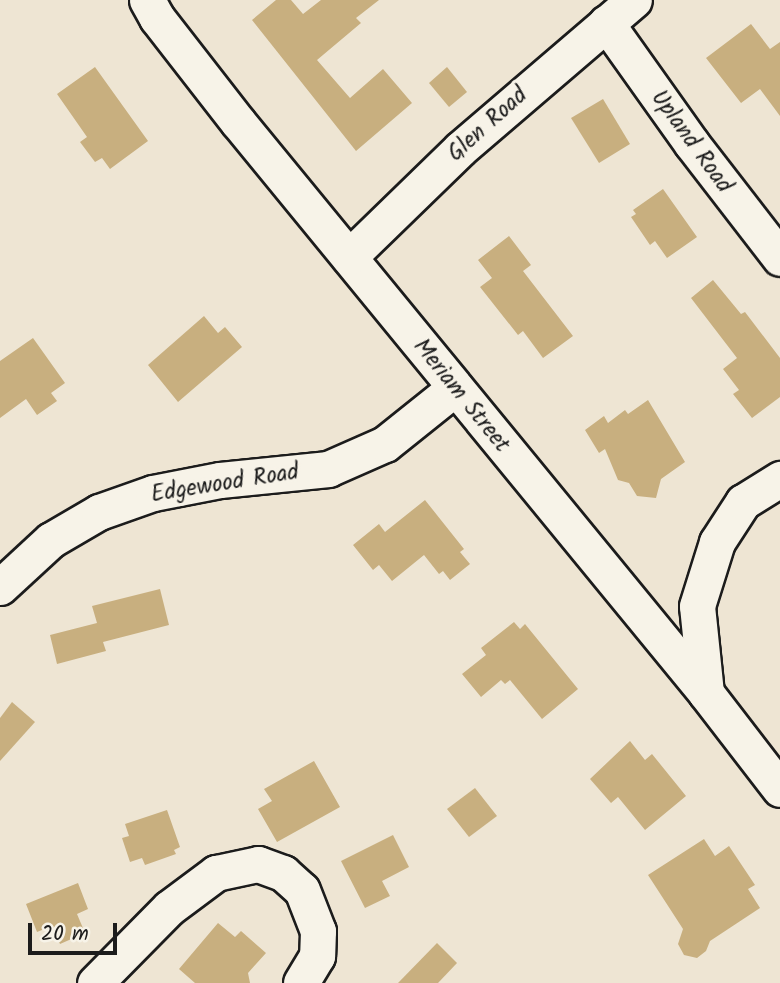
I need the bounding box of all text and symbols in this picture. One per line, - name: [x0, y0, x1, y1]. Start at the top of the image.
- street label: Glen Road: [442, 82, 534, 168]
- street label: Upland Road: [644, 85, 738, 199]
- street label: Meriam Street: [407, 334, 515, 458]
- street label: Edgewood Road: [149, 459, 301, 509]
- scale bar: [32, 909, 121, 953]
- text: 20 m: [41, 918, 89, 951]

